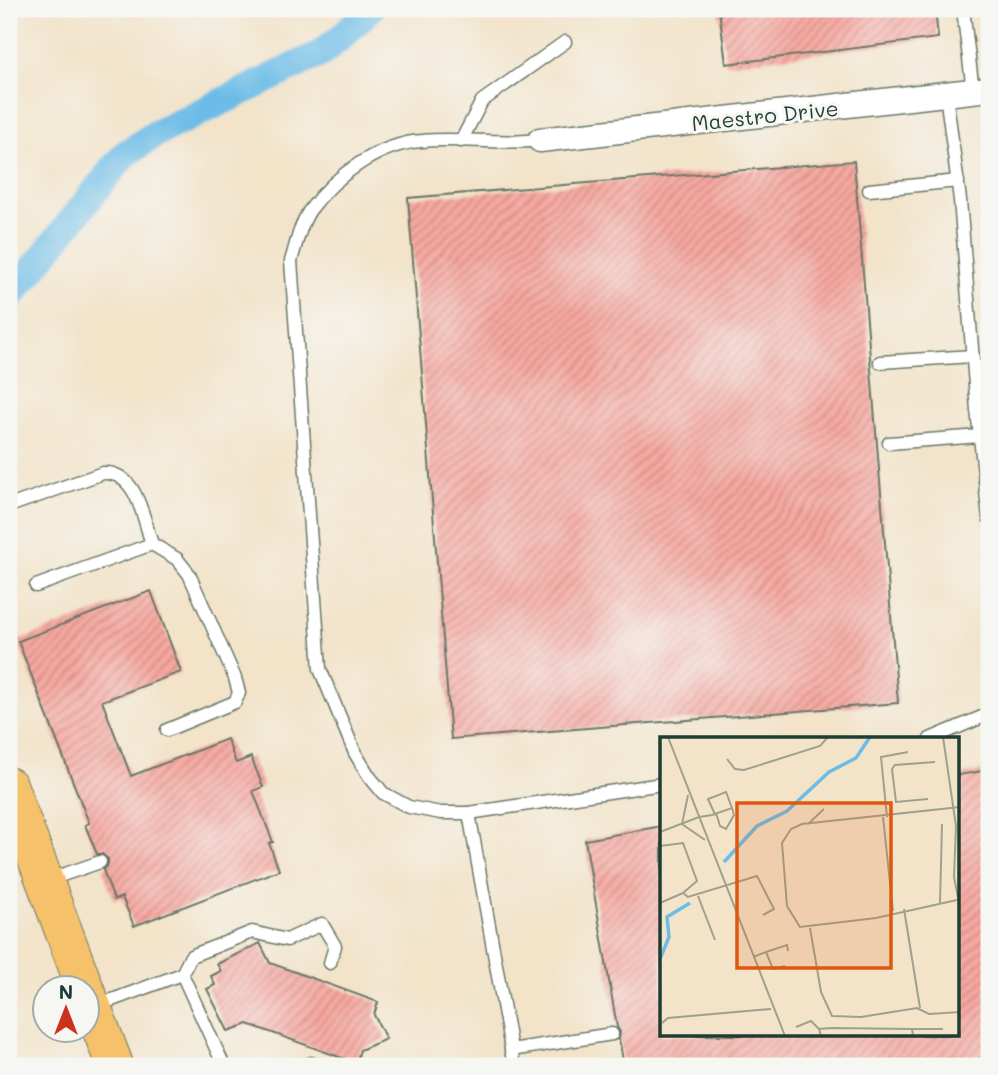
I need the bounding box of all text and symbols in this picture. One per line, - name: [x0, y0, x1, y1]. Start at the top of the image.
- street label: Maestro Drive: [690, 94, 840, 136]
- inset map: [660, 737, 960, 1036]
- north arrow: [32, 974, 102, 1044]
- text: N: [59, 979, 73, 1004]

